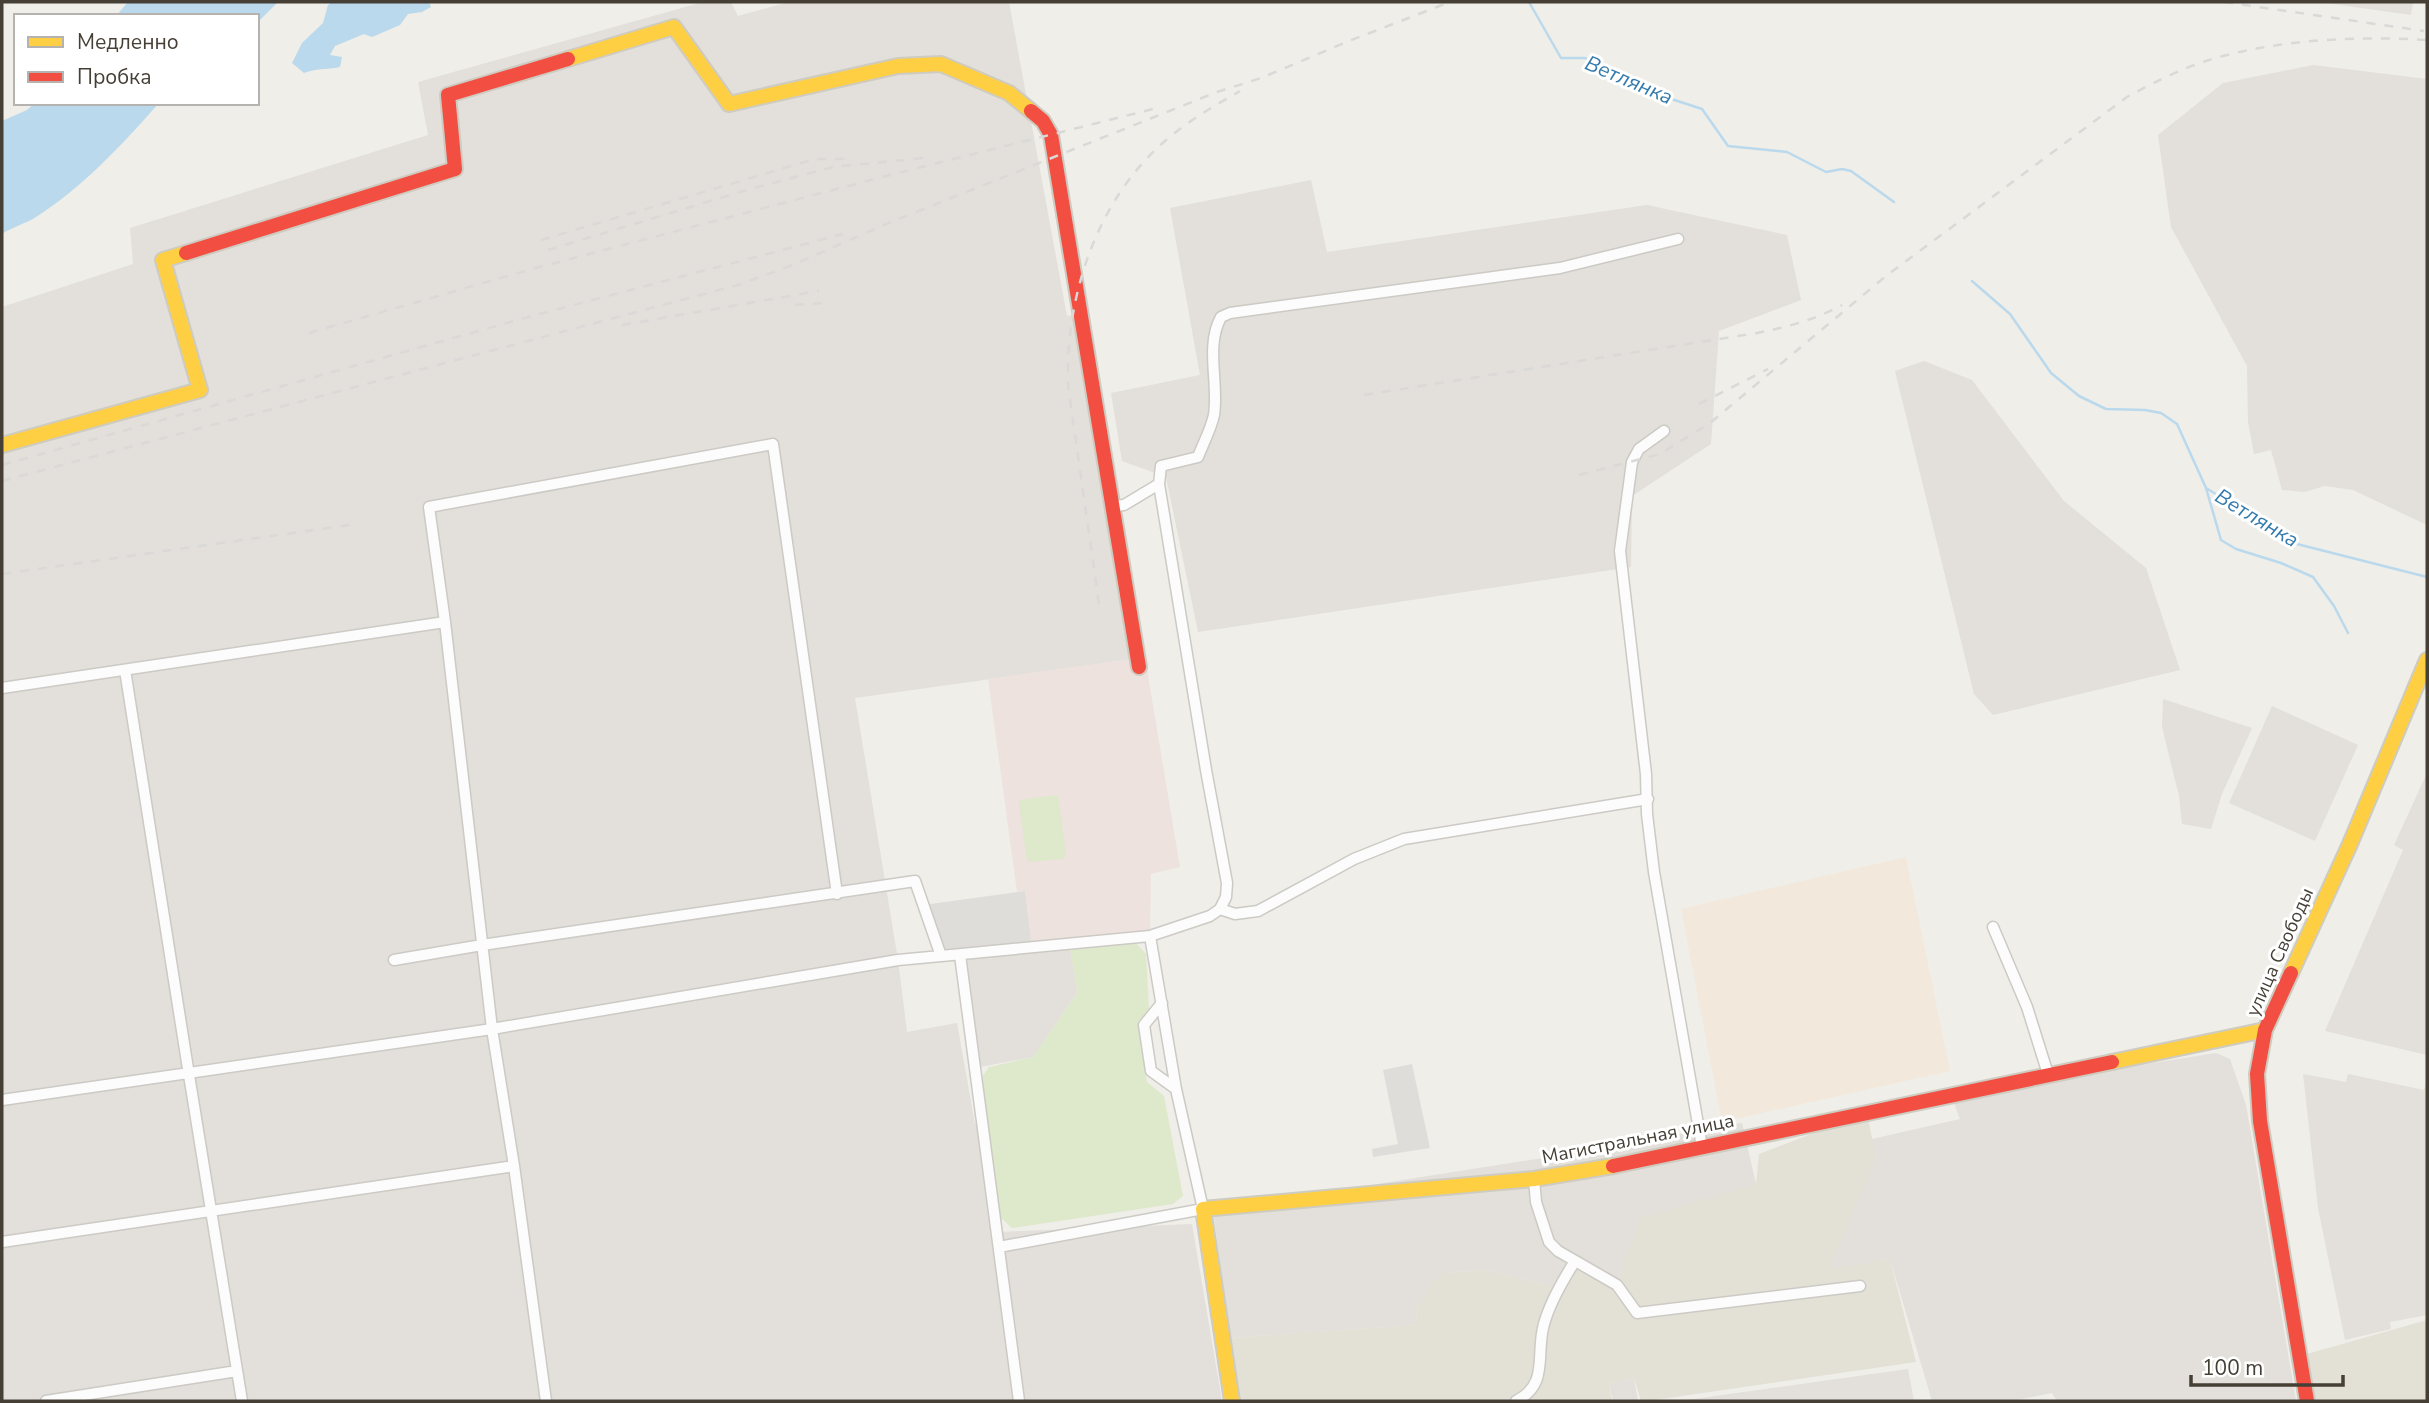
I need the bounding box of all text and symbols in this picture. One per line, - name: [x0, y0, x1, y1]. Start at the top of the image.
- legend: [14, 14, 259, 105]
- text: Медленно: [77, 28, 179, 56]
- water label: Ветлянка: [1581, 49, 1677, 111]
- text: Пробка: [77, 63, 151, 91]
- water label: Ветлянка: [2210, 482, 2304, 554]
- street label: улица Свободы: [2240, 883, 2320, 1021]
- street label: Магистральная улица: [1540, 1108, 1736, 1170]
- scale bar: [2191, 1344, 2343, 1388]
- text: 100 m: [2202, 1354, 2263, 1382]

